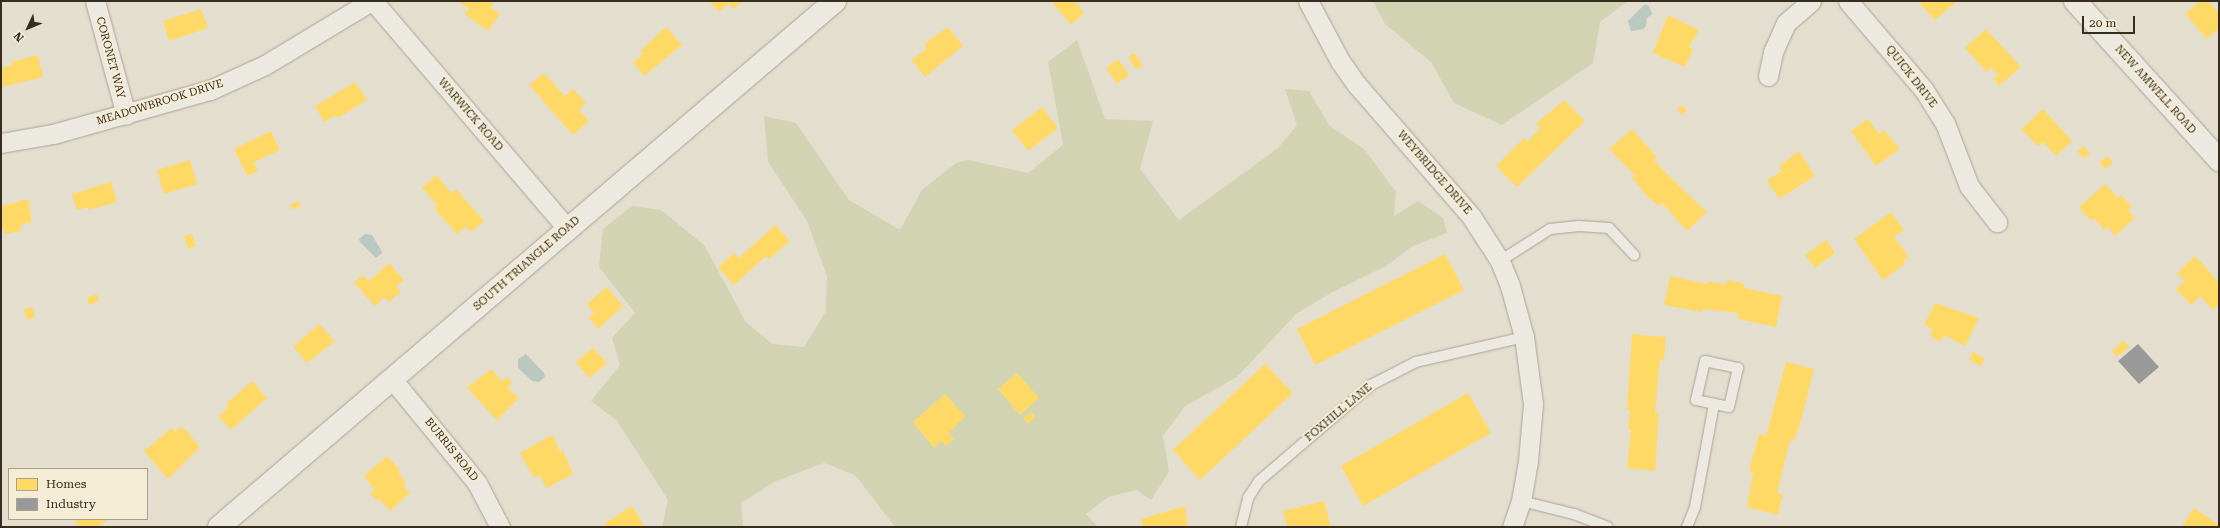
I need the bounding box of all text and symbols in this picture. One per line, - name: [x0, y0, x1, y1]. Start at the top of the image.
- north arrow: [8, 8, 48, 48]
- scale bar: [2084, 8, 2137, 34]
- street label: CORONET WAY: [93, 16, 127, 100]
- text: 20 m: [2089, 16, 2116, 30]
- text: N: [11, 29, 27, 44]
- street label: QUICK DRIVE: [1883, 43, 1939, 111]
- street label: NEW AMWELL ROAD: [2112, 43, 2198, 137]
- street label: WARWICK ROAD: [435, 76, 505, 154]
- street label: MEADOWBROOK DRIVE: [95, 77, 225, 129]
- street label: WEYBRIDGE DRIVE: [1394, 128, 1474, 218]
- street label: SOUTH TRIANGLE ROAD: [471, 214, 583, 314]
- street label: FOXHILL LANE: [1303, 381, 1375, 445]
- street label: BURRIS ROAD: [421, 416, 481, 484]
- legend: [8, 468, 148, 520]
- text: Homes: [46, 477, 86, 491]
- text: Industry: [46, 497, 96, 511]

